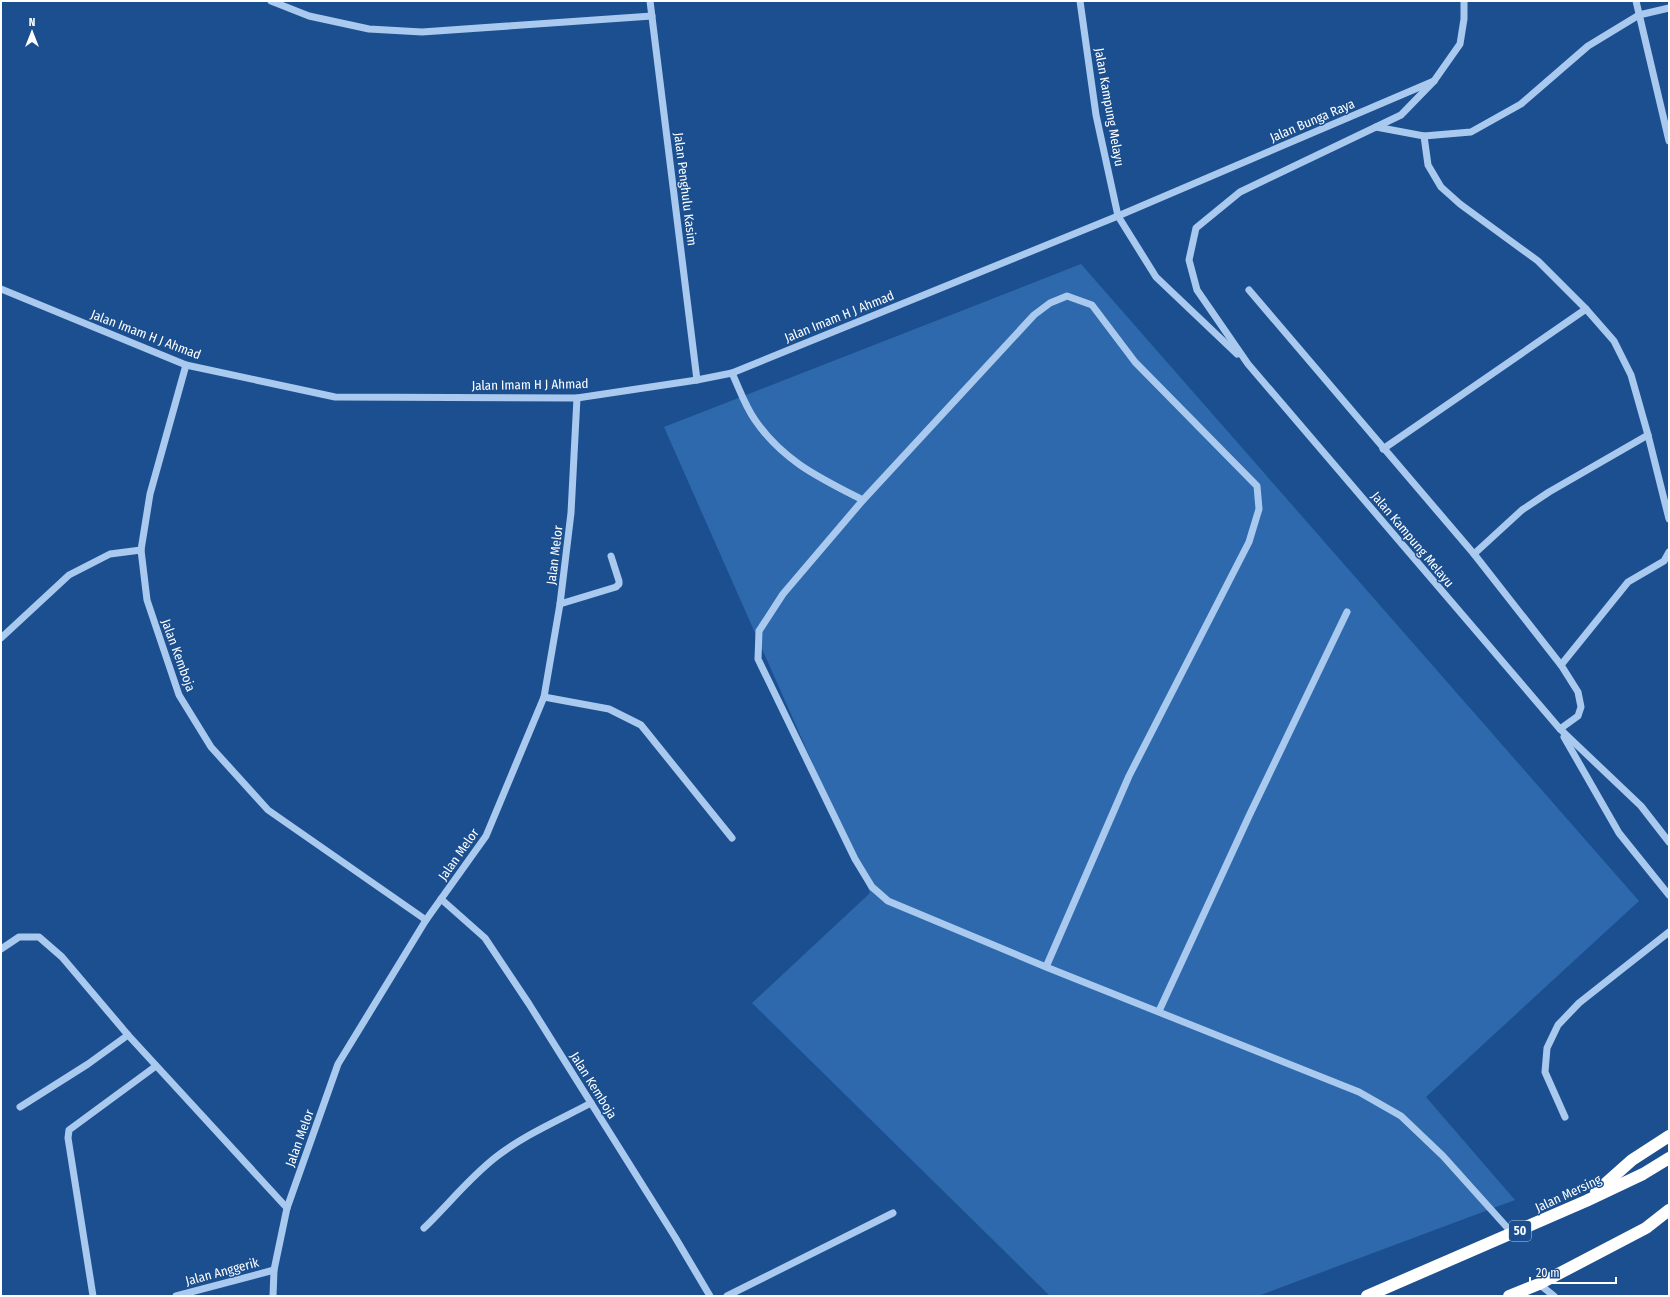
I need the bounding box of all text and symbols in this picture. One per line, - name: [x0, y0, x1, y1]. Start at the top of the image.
- north arrow: [12, 12, 52, 52]
- text: N: [29, 16, 35, 29]
- street label: Jalan Kampung Melayu: [1092, 47, 1127, 168]
- street label: Jalan Bunga Raya: [1268, 96, 1357, 145]
- street label: Jalan Penghulu Kasim: [671, 132, 700, 247]
- street label: Jalan Imam H J Ahmad: [782, 288, 896, 345]
- street label: Jalan Imam H J Ahmad: [89, 307, 203, 362]
- street label: Jalan Imam H J Ahmad: [471, 376, 589, 393]
- street label: Jalan Kampung Melayu: [1368, 488, 1457, 590]
- street label: Jalan Melor: [543, 524, 566, 586]
- street label: Jalan Kemboja: [158, 617, 199, 693]
- street label: Jalan Melor: [435, 825, 482, 883]
- street label: Jalan Kemboja: [567, 1049, 620, 1121]
- street label: Jalan Melor: [282, 1107, 317, 1169]
- street label: Jalan Mersing: [1533, 1171, 1604, 1215]
- road number: 50: [1509, 1221, 1531, 1241]
- street label: Jalan Anggerik: [184, 1254, 261, 1288]
- scale bar: [1530, 1259, 1616, 1285]
- text: 20 m: [1536, 1266, 1560, 1280]

